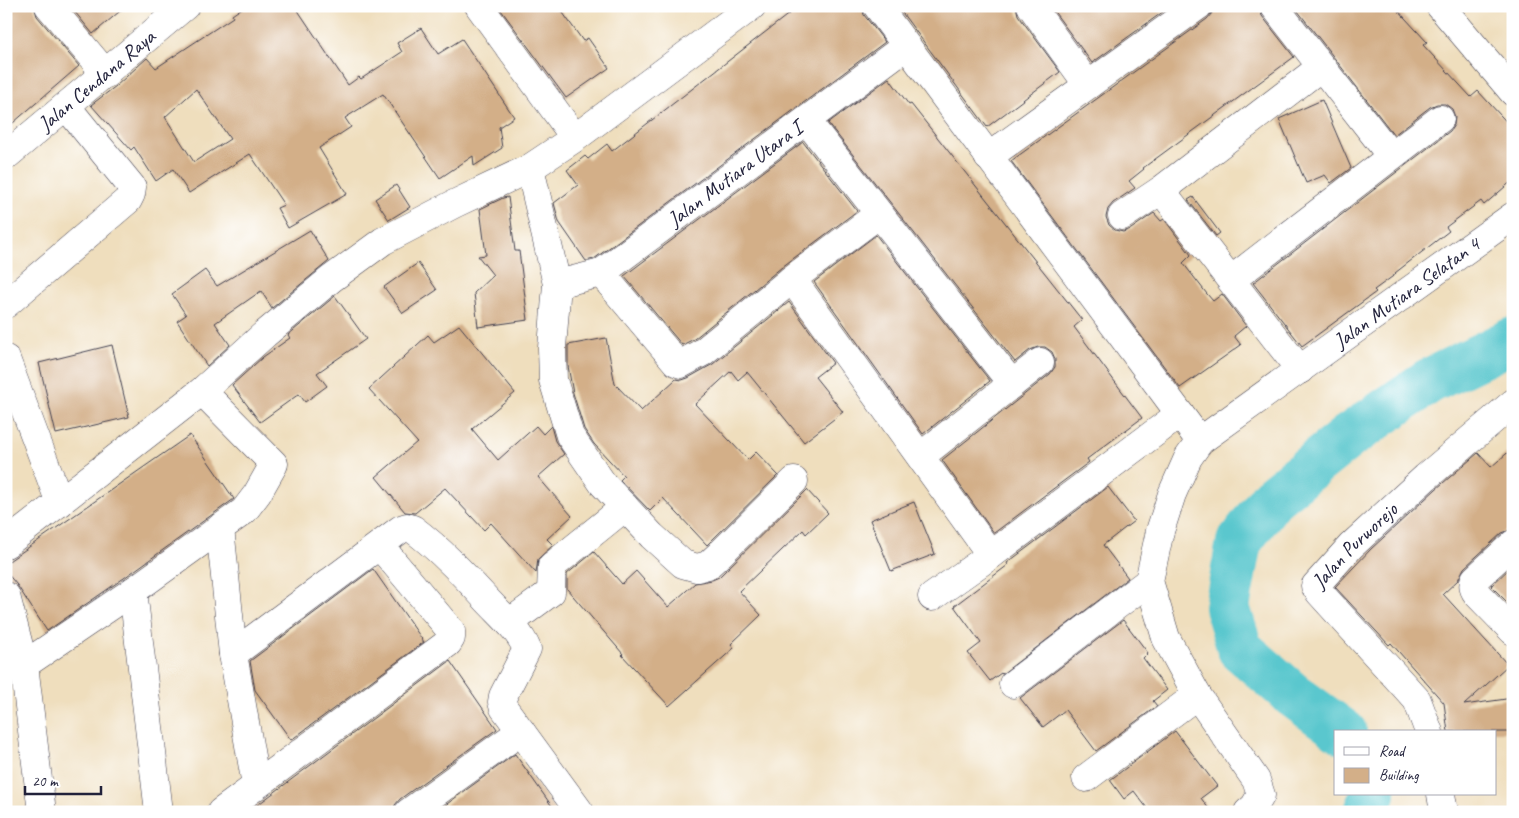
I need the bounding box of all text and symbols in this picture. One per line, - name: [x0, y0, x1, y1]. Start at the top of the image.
- street label: Jalan Cendana Raya: [32, 23, 162, 137]
- street label: Jalan Mutiara Utara I: [661, 112, 811, 233]
- street label: Jalan Mutiara Selatan 4: [1328, 230, 1487, 354]
- street label: Jalan Purworejo: [1306, 496, 1404, 594]
- legend: [1334, 730, 1496, 796]
- text: Road: [1379, 742, 1406, 761]
- scale bar: [25, 763, 101, 795]
- text: Building: [1379, 766, 1419, 785]
- text: 20 m: [32, 772, 59, 791]

